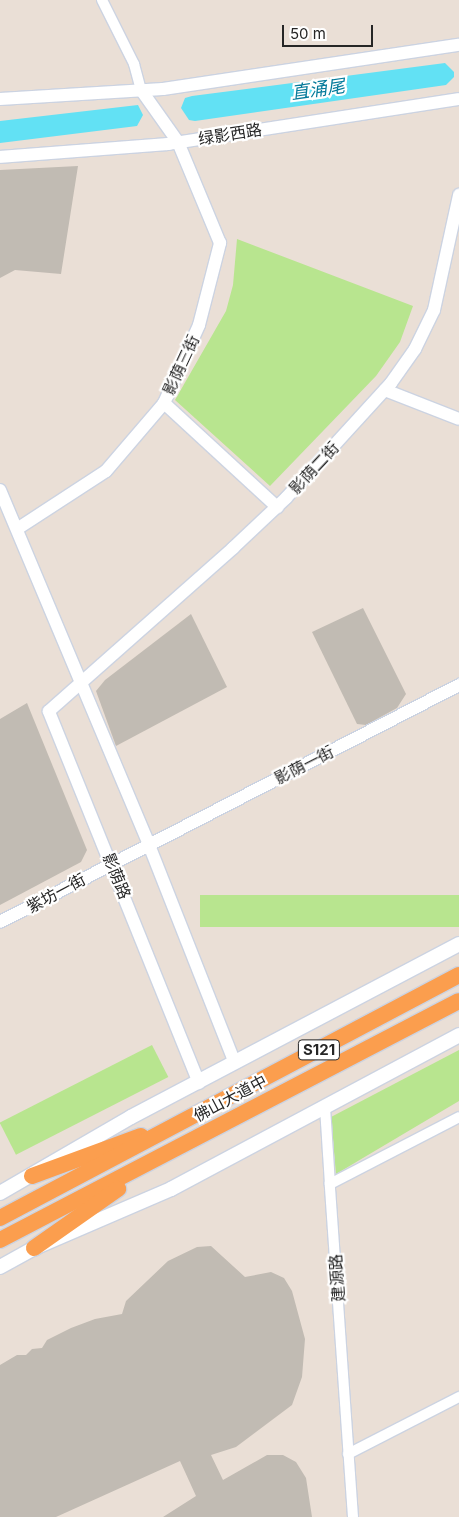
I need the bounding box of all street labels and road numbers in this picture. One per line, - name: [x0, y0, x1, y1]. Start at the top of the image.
- street label: 绿影西路: [197, 120, 263, 148]
- street label: 影荫三街: [159, 332, 203, 398]
- street label: 影荫二街: [285, 438, 343, 498]
- street label: 影荫一街: [271, 742, 337, 788]
- street label: 影荫路: [99, 850, 135, 902]
- street label: 紫坊一街: [23, 870, 89, 916]
- road number: S121: [298, 1038, 340, 1062]
- street label: 佛山大道中: [190, 1071, 270, 1125]
- street label: 建源路: [326, 1253, 348, 1303]

